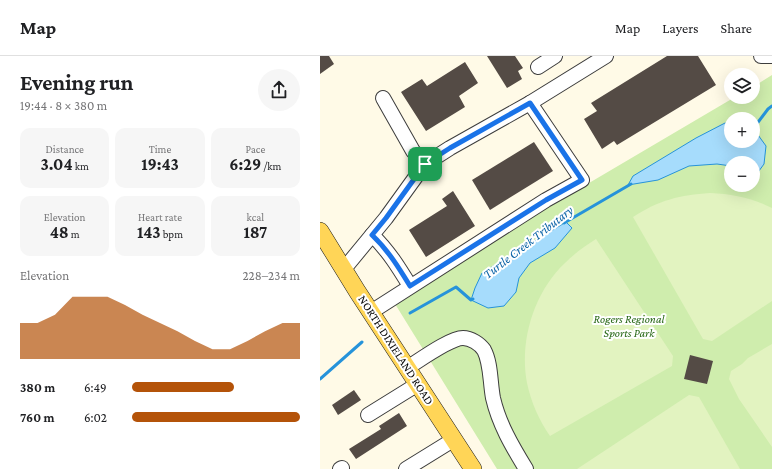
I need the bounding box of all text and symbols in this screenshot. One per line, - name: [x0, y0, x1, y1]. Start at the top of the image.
- text: Map: [20, 17, 56, 38]
- text: Map: [615, 20, 640, 36]
- text: Layers: [662, 20, 699, 36]
- text: Share: [721, 20, 752, 36]
- map controls: [724, 68, 760, 192]
- button: layers: [724, 68, 760, 104]
- button: share: [258, 69, 300, 111]
- text: Evening run: [20, 70, 133, 95]
- text: 19:44 · 8 × 380 m: [20, 98, 107, 113]
- button: +: [724, 112, 760, 148]
- text: Distance: [45, 143, 84, 155]
- text: Time: [149, 143, 171, 155]
- text: Pace: [245, 143, 265, 155]
- pin: [408, 147, 442, 181]
- icon: arrive: [414, 153, 436, 175]
- text: 3.04: [41, 155, 73, 174]
- text: 19:43: [141, 155, 179, 174]
- text: 6:29: [229, 155, 261, 174]
- button: −: [724, 156, 760, 192]
- text: km: [73, 160, 89, 172]
- text: /km: [261, 160, 281, 172]
- water label: Turtle Creek Tributary: [480, 202, 576, 282]
- text: Elevation: [44, 211, 85, 223]
- text: Heart rate: [138, 211, 182, 223]
- text: kcal: [246, 211, 264, 223]
- text: 48: [50, 223, 69, 242]
- text: 143: [137, 223, 161, 242]
- text: 187: [243, 223, 267, 242]
- text: m: [69, 228, 80, 240]
- text: bpm: [161, 228, 183, 240]
- text: Elevation: [20, 268, 69, 283]
- text: 228–234 m: [242, 268, 300, 283]
- street label: NORTH DIXIELAND ROAD: [355, 293, 437, 407]
- park label: Rogers Regional Sports Park: [594, 312, 666, 340]
- text: 380 m: [20, 380, 55, 395]
- text: 6:49: [84, 380, 107, 395]
- text: 760 m: [20, 410, 55, 425]
- text: 6:02: [84, 410, 107, 425]

